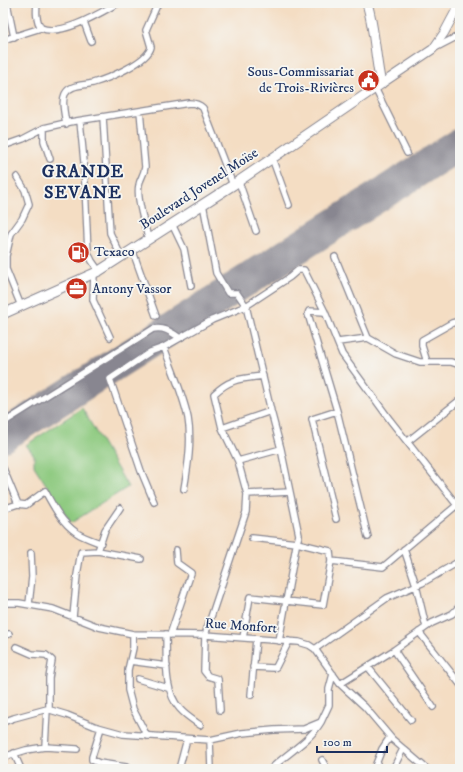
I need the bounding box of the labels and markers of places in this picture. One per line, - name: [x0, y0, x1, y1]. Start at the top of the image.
- place label: Sous-Commissariat de Trois-Rivières: [247, 63, 355, 97]
- public building icon: Sous-Commissariat de Trois-Rivières: [356, 67, 382, 93]
- fuel station icon: Texaco: [66, 239, 92, 265]
- place label: Texaco: [94, 243, 135, 261]
- office icon: Antony Vassor: [63, 276, 89, 302]
- place label: Antony Vassor: [92, 280, 172, 298]

